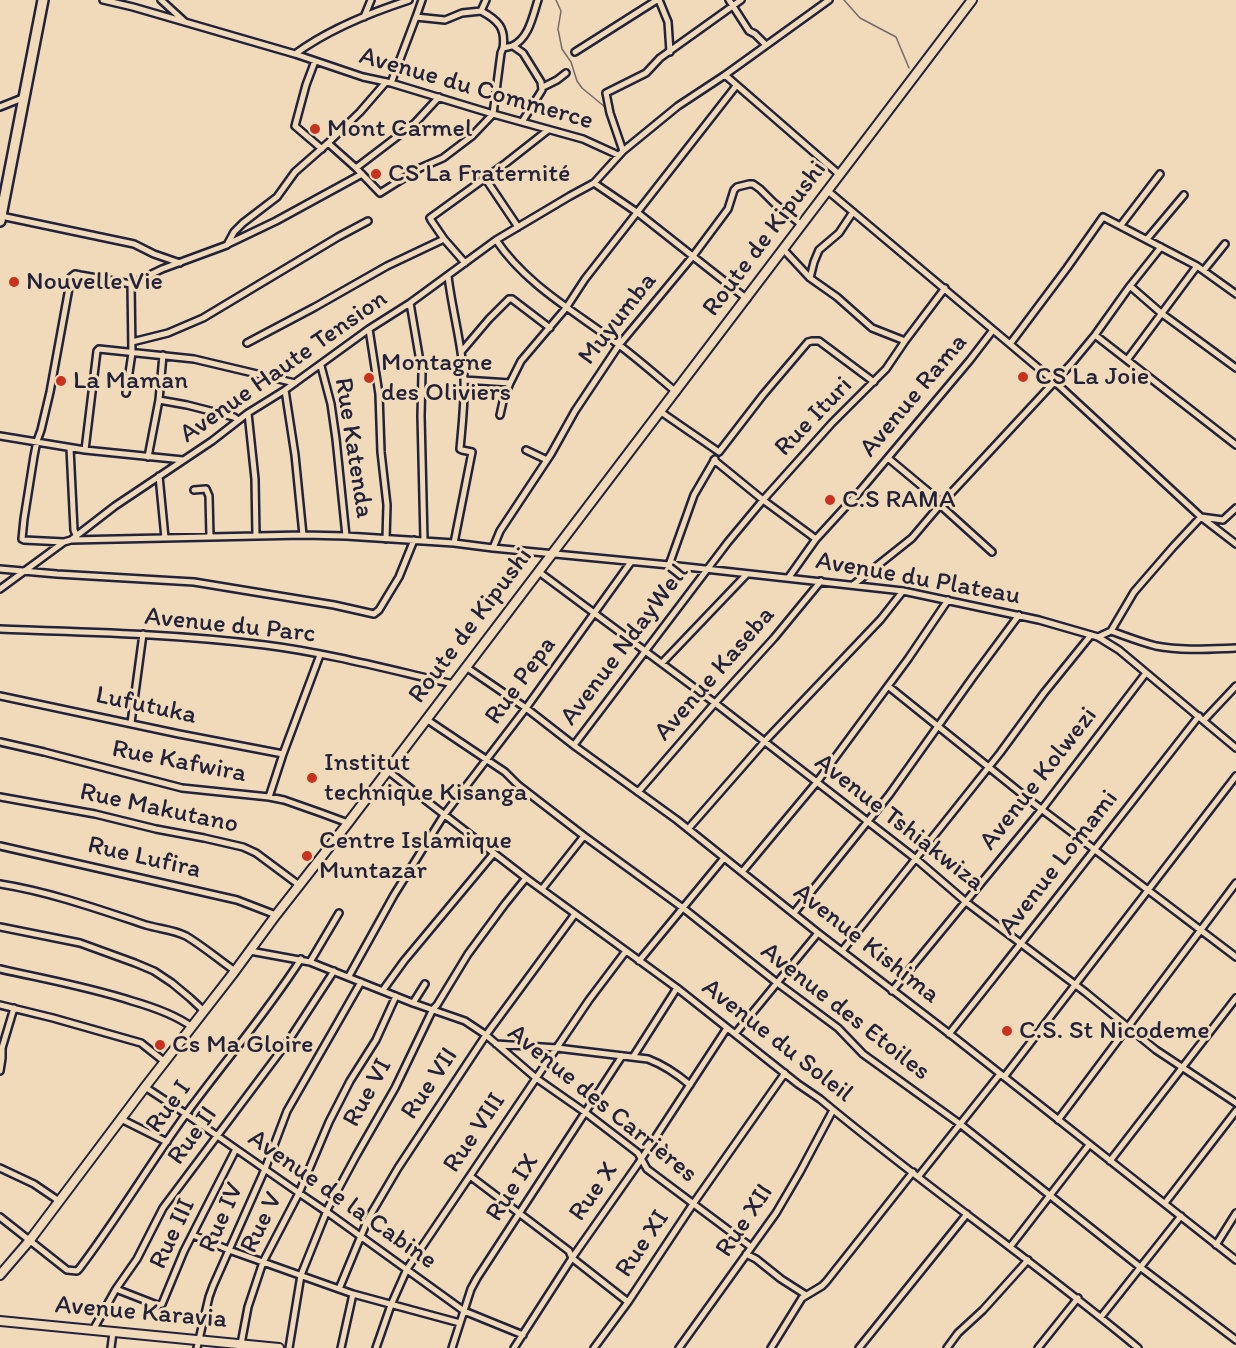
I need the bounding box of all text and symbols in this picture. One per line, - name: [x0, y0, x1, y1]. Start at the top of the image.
- street label: Avenue du Commerce: [355, 41, 597, 137]
- place label: Mont Carmel: [327, 113, 472, 145]
- marker: Mont Carmel: [308, 122, 322, 136]
- street label: Route de Kipushi: [696, 155, 834, 323]
- place label: CS La Fraternité: [388, 158, 570, 190]
- marker: CS La Fraternité: [369, 167, 383, 181]
- place label: Nouvelle Vie: [26, 266, 163, 298]
- street label: Muyumba: [572, 266, 664, 372]
- marker: Nouvelle Vie: [7, 275, 21, 289]
- street label: Avenue Haute Tension: [174, 284, 394, 450]
- street label: Avenue Rama: [854, 328, 974, 464]
- place label: Montagne des Oliviers: [381, 347, 511, 408]
- place label: CS La Joie: [1035, 361, 1149, 393]
- place label: La Maman: [73, 365, 188, 397]
- marker: CS La Joie: [1016, 370, 1030, 384]
- marker: Montagne des Oliviers: [362, 371, 376, 385]
- street label: Rue Ituri: [769, 371, 859, 463]
- marker: La Maman: [54, 374, 68, 388]
- street label: Rue Katenda: [326, 375, 380, 521]
- place label: C.S RAMA: [842, 484, 956, 516]
- marker: C.S RAMA: [823, 493, 837, 507]
- street label: Route de Kipushi: [402, 542, 540, 710]
- street label: Avenue du Plateau: [813, 546, 1023, 612]
- street label: Avenue NdayWell: [554, 558, 696, 732]
- street label: Avenue Kaseba: [648, 600, 782, 748]
- street label: Avenue du Parc: [143, 602, 317, 650]
- street label: Rue Pepa: [479, 631, 563, 731]
- street label: Lufutuka: [93, 680, 199, 732]
- street label: Avenue Kolwezi: [973, 701, 1105, 857]
- street label: Rue Kafwira: [109, 734, 249, 790]
- place label: Institut technique Kisanga: [324, 747, 528, 808]
- street label: Avenue Tshiakwiza: [808, 747, 990, 899]
- marker: Institut technique Kisanga: [305, 771, 319, 785]
- street label: Rue Makutano: [77, 777, 241, 841]
- street label: Avenue Lomami: [993, 784, 1125, 942]
- place label: Centre Islamique Muntazar: [319, 825, 512, 886]
- street label: Rue Lufira: [84, 830, 204, 886]
- marker: Centre Islamique Muntazar: [300, 849, 314, 863]
- street label: Avenue Kishima: [787, 877, 945, 1011]
- street label: Avenue des Etoiles: [754, 936, 936, 1088]
- street label: Avenue du Soleil: [695, 972, 859, 1110]
- place label: C.S. St Nicodeme: [1019, 1015, 1210, 1047]
- street label: Avenue des Carrières: [501, 1018, 703, 1190]
- marker: C.S. St Nicodeme: [1000, 1024, 1014, 1038]
- place label: Cs Ma Gloire: [172, 1029, 314, 1061]
- marker: Cs Ma Gloire: [153, 1038, 167, 1052]
- street label: Rue VII: [395, 1042, 465, 1126]
- street label: Rue VI: [337, 1053, 399, 1133]
- street label: Rue I: [139, 1074, 199, 1140]
- street label: Rue VIII: [437, 1087, 513, 1179]
- street label: Rue II: [161, 1101, 225, 1171]
- street label: Avenue de la Cabine: [242, 1123, 442, 1277]
- street label: Rue IX: [480, 1148, 546, 1228]
- street label: Rue X: [563, 1156, 625, 1228]
- street label: Rue IV: [193, 1178, 251, 1258]
- street label: Rue XII: [709, 1179, 781, 1263]
- street label: Rue V: [234, 1188, 290, 1258]
- street label: Rue III: [143, 1194, 203, 1274]
- street label: Rue XI: [609, 1204, 677, 1284]
- street label: Avenue Karavia: [54, 1290, 228, 1336]

